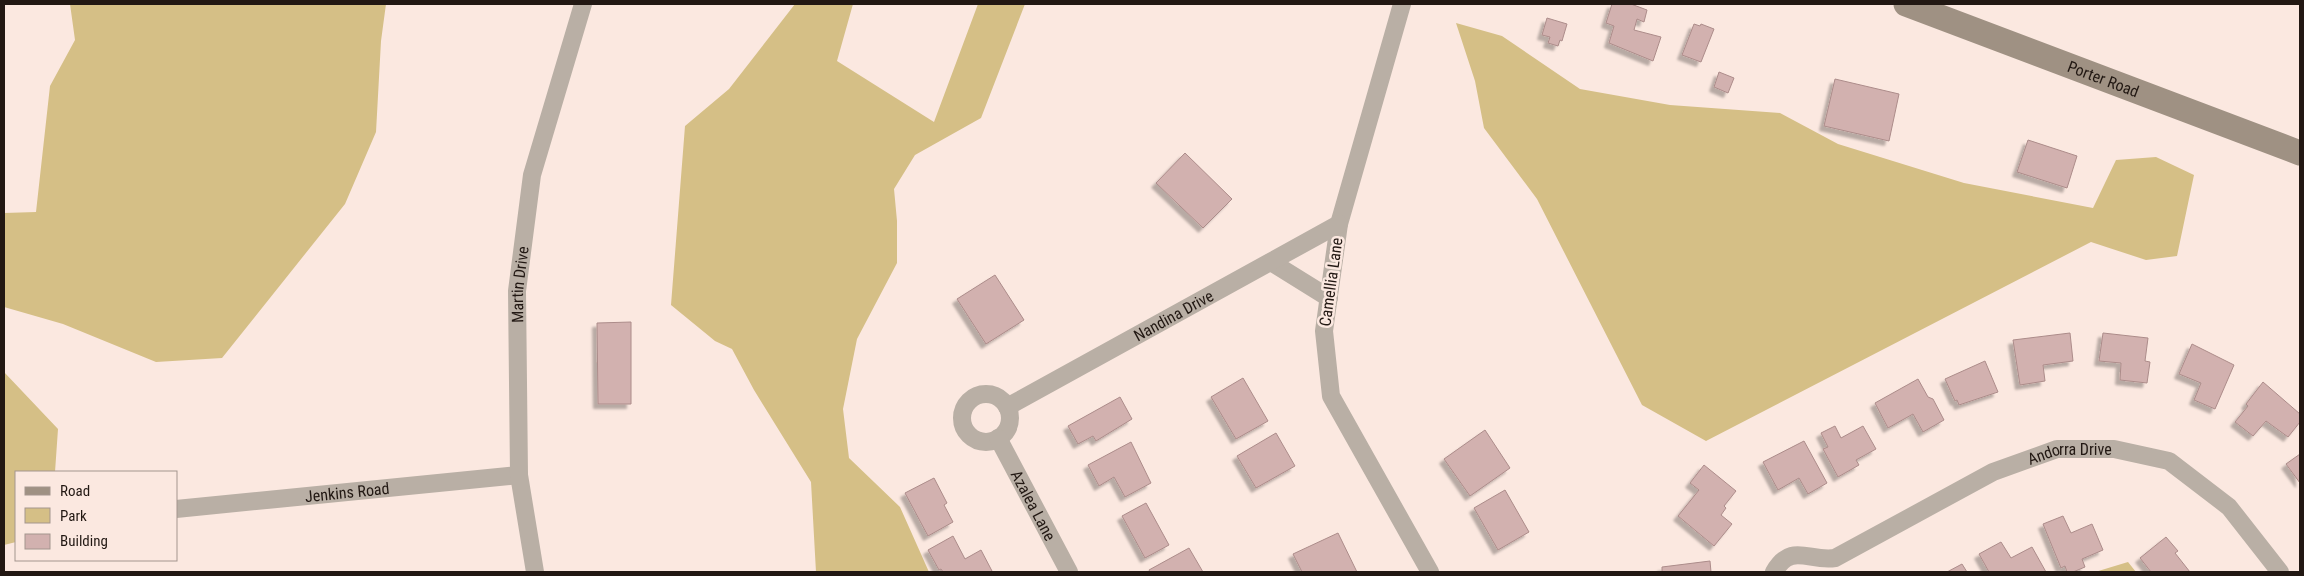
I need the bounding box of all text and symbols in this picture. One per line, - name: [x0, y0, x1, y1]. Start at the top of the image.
- street label: Porter Road: [2065, 56, 2142, 101]
- street label: Camellia Lane: [1315, 237, 1347, 327]
- street label: Martin Drive: [507, 245, 532, 323]
- street label: Nandina Drive: [1130, 286, 1217, 345]
- street label: Andorra Drive: [2025, 439, 2112, 468]
- street label: Azalea Lane: [1007, 467, 1060, 544]
- legend: [15, 471, 178, 561]
- street label: Jenkins Road: [304, 478, 390, 506]
- text: Road: [60, 482, 90, 500]
- text: Park: [60, 507, 87, 525]
- text: Building: [60, 532, 108, 550]

